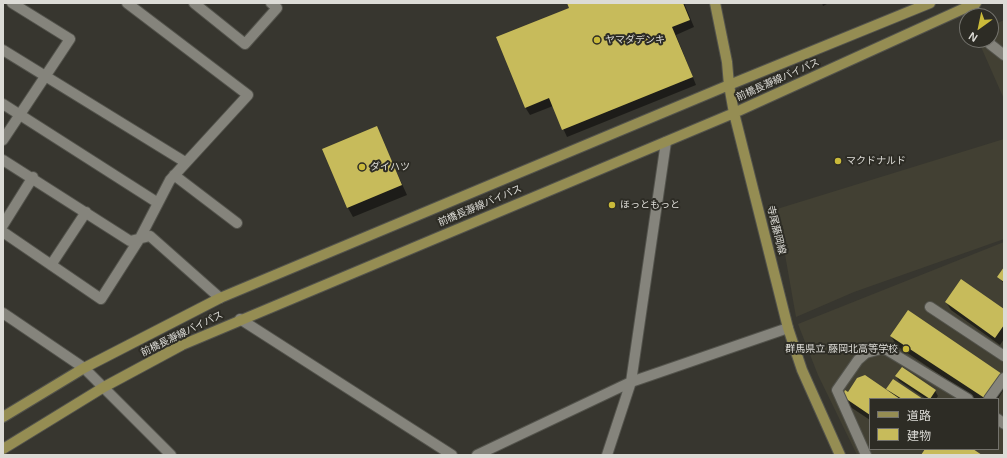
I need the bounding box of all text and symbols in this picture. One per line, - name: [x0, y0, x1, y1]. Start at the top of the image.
- north arrow: [959, 8, 999, 48]
- text: N: [966, 30, 980, 44]
- place label: ヤマダデンキ: [605, 34, 665, 46]
- marker: ヤマダデンキ: [592, 35, 602, 45]
- street label: 前橋長瀞線バイパス: [734, 56, 822, 104]
- place label: マクドナルド: [846, 155, 906, 167]
- marker: マクドナルド: [833, 156, 843, 166]
- place label: ダイハツ: [370, 161, 410, 173]
- marker: ダイハツ: [357, 162, 367, 172]
- street label: 前橋長瀞線バイパス: [436, 183, 524, 229]
- place label: ほっともっと: [620, 199, 680, 211]
- marker: ほっともっと: [607, 200, 617, 210]
- street label: 寺尾藤岡線: [764, 204, 788, 256]
- street label: 前橋長瀞線バイパス: [139, 309, 225, 359]
- place label: 群馬県立 藤岡北高等学校: [785, 343, 898, 355]
- marker: 群馬県立 藤岡北高等学校: [901, 344, 911, 354]
- legend: [869, 398, 999, 450]
- text: 道路: [907, 409, 931, 423]
- text: 建物: [907, 429, 931, 443]

